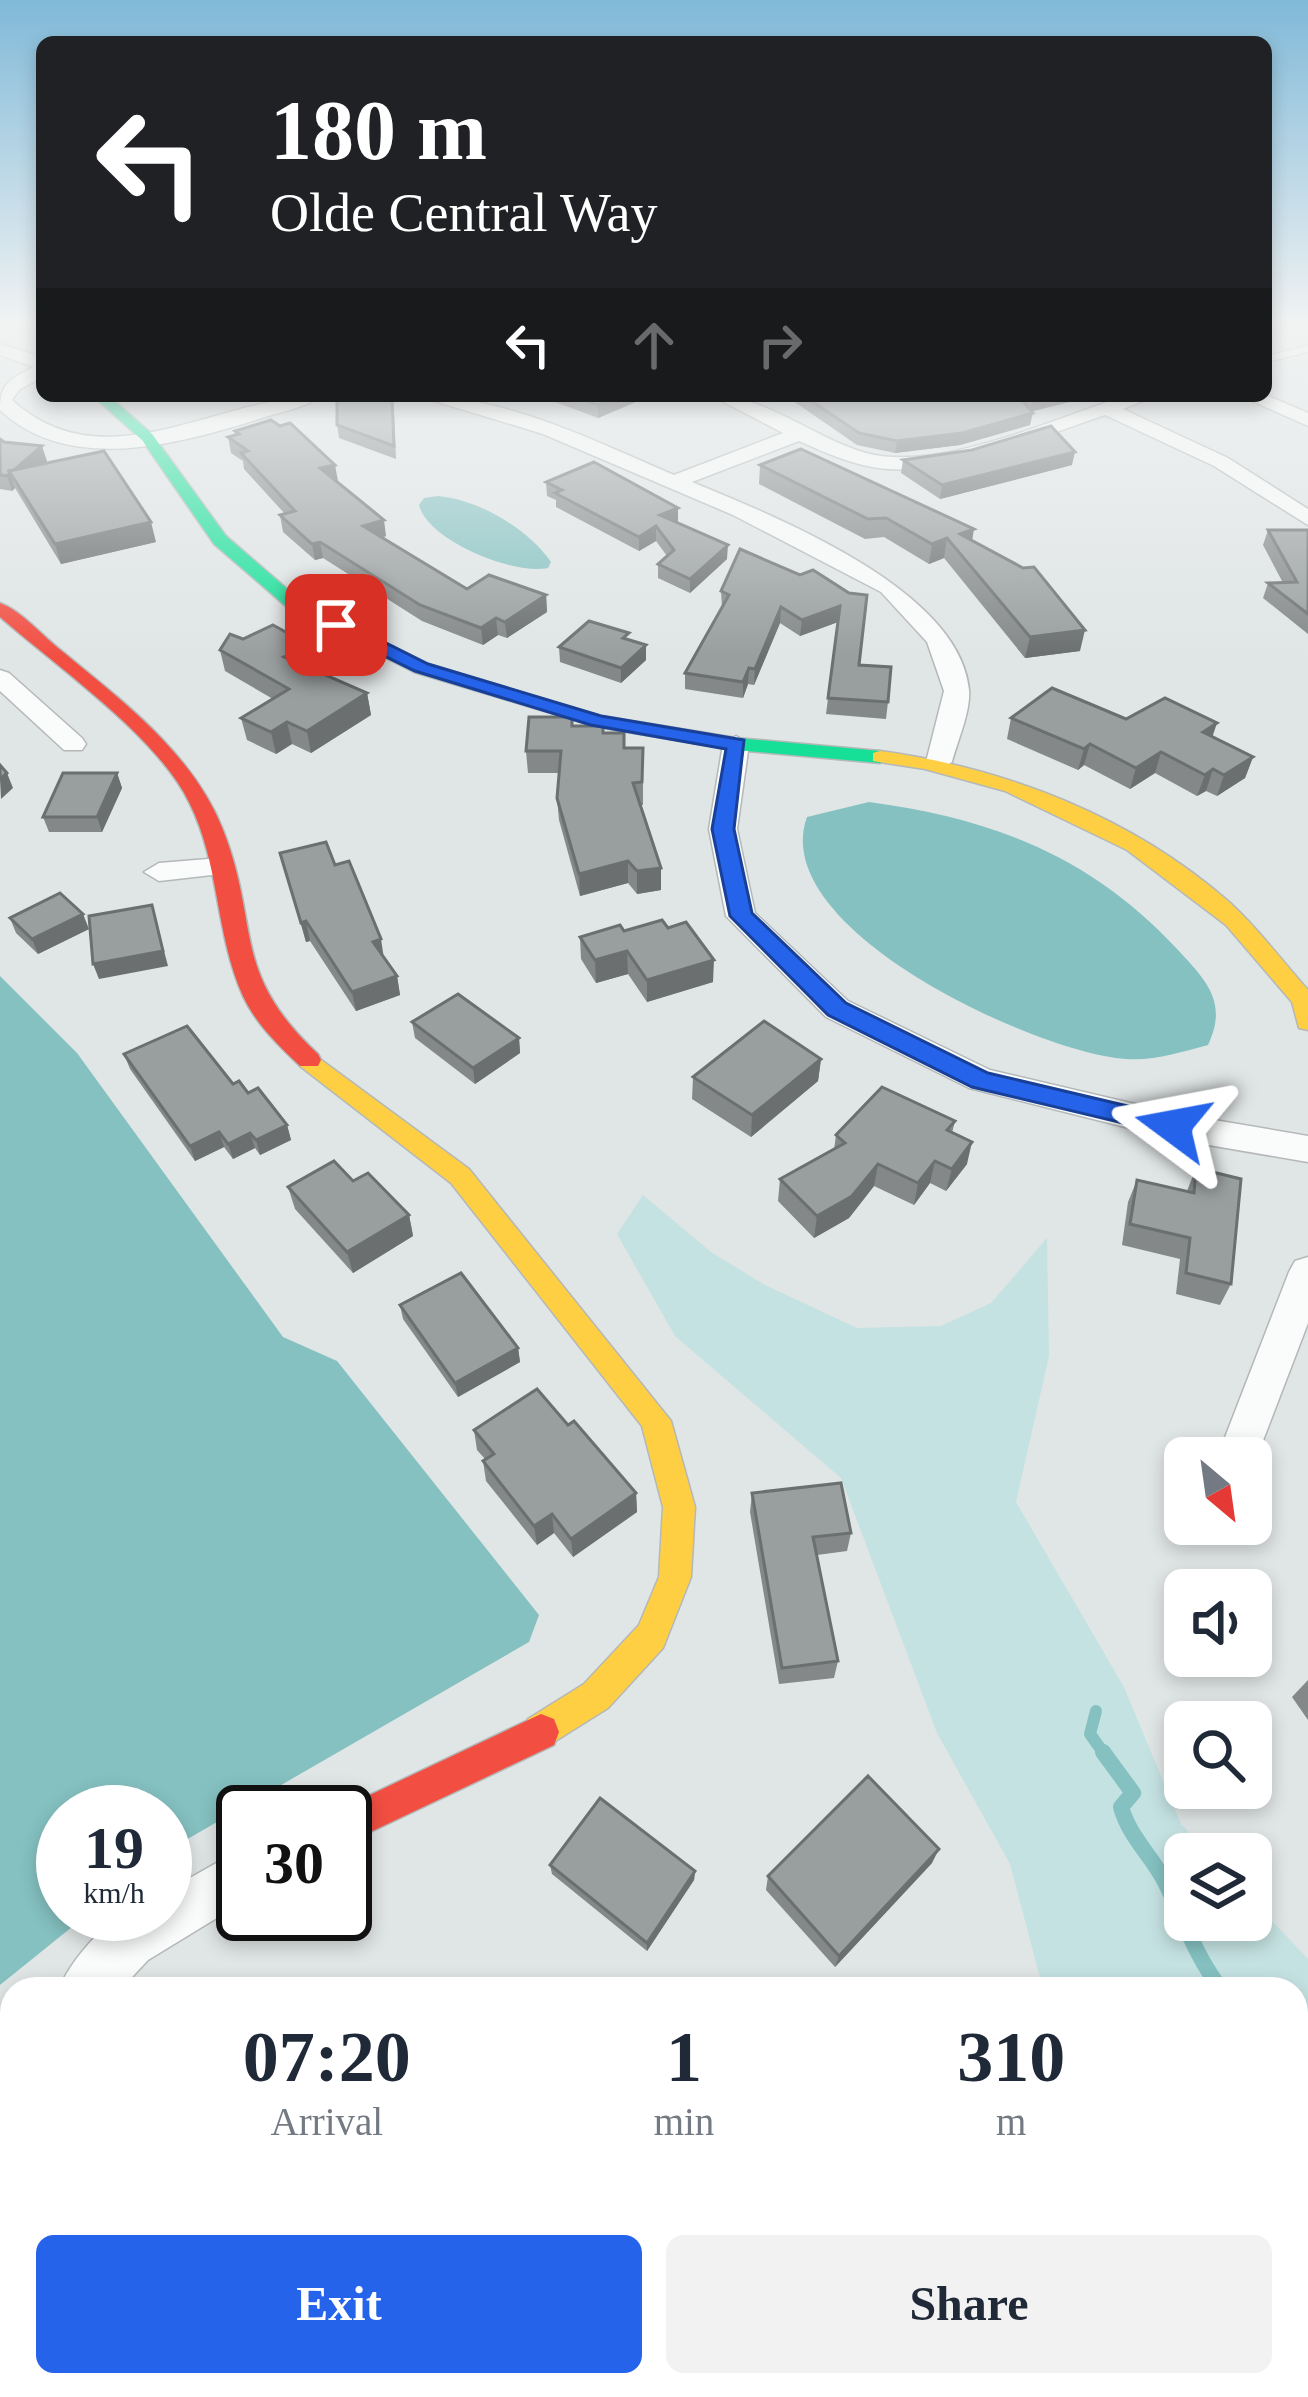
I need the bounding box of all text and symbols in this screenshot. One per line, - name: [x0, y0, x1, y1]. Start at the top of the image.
- icon: left: [72, 84, 228, 240]
- text: 180 m: [270, 84, 487, 177]
- text: Olde Central Way: [270, 183, 658, 243]
- icon: left: [495, 312, 561, 378]
- icon: ahead: [621, 312, 687, 378]
- icon: right: [747, 312, 813, 378]
- pin: [285, 574, 387, 676]
- icon: arrive: [303, 592, 369, 658]
- position arrow: [1110, 1063, 1236, 1189]
- north arrow: [1164, 1437, 1272, 1545]
- map controls: [1164, 1437, 1272, 1941]
- button: sound: [1164, 1569, 1272, 1677]
- button: search: [1164, 1701, 1272, 1809]
- speed limit sign: 30: [216, 1785, 372, 1941]
- text: 19: [84, 1815, 144, 1881]
- button: layers: [1164, 1833, 1272, 1941]
- text: km/h: [83, 1876, 145, 1909]
- text: 07:20: [243, 2017, 411, 2097]
- text: 1: [666, 2017, 702, 2097]
- text: 310: [957, 2017, 1065, 2097]
- text: Arrival: [271, 2100, 383, 2143]
- text: min: [654, 2100, 714, 2143]
- text: m: [996, 2100, 1026, 2143]
- button: Exit: [36, 2235, 642, 2373]
- button: Share: [666, 2235, 1272, 2373]

